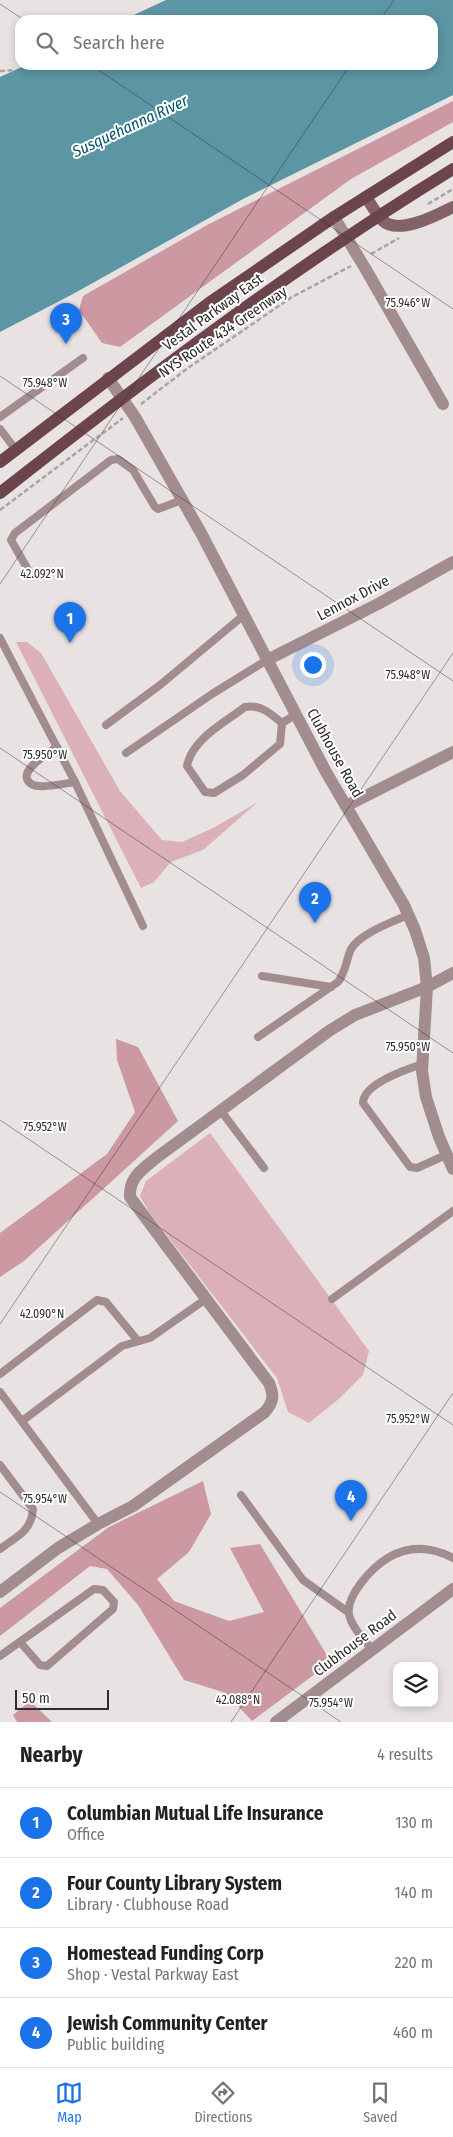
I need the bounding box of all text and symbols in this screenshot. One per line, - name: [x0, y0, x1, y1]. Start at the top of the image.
- search box: [15, 15, 438, 70]
- icon: search: [33, 29, 61, 57]
- text: Search here: [73, 31, 165, 54]
- water label: Susquehanna River: [68, 91, 191, 162]
- street label: Vestal Parkway East: [159, 270, 267, 354]
- street label: NYS Route 434 Greenway: [156, 282, 291, 382]
- text: 75.946°W: [386, 296, 430, 310]
- pin: 3: [50, 303, 82, 344]
- text: 75.948°W: [23, 376, 67, 390]
- text: 42.092°N: [20, 567, 64, 581]
- street label: Lennox Drive: [314, 571, 392, 625]
- pin: 1: [54, 602, 86, 643]
- your location: [300, 652, 326, 678]
- text: 75.948°W: [386, 668, 430, 682]
- street label: Clubhouse Road: [303, 705, 367, 801]
- text: 75.950°W: [23, 748, 67, 762]
- pin: 2: [299, 882, 331, 923]
- text: 75.950°W: [386, 1040, 430, 1054]
- text: 75.952°W: [23, 1120, 67, 1134]
- text: 42.090°N: [20, 1307, 64, 1321]
- text: 75.952°W: [386, 1412, 430, 1426]
- pin: 4: [335, 1480, 367, 1521]
- text: 75.954°W: [23, 1492, 67, 1506]
- street label: Clubhouse Road: [310, 1606, 400, 1680]
- map controls: [393, 1662, 438, 1707]
- button: layers: [393, 1662, 438, 1707]
- scale bar: [15, 1687, 109, 1710]
- text: 50 m: [22, 1690, 50, 1707]
- text: 42.088°N: [216, 1693, 260, 1707]
- text: 75.954°W: [309, 1696, 353, 1710]
- text: Nearby: [20, 1742, 82, 1768]
- text: 4 results: [377, 1745, 433, 1764]
- text: Columbian Mutual Life Insurance: [67, 1802, 323, 1825]
- text: 1: [33, 1813, 39, 1832]
- text: 130 m: [395, 1813, 433, 1832]
- text: Office: [67, 1825, 105, 1844]
- text: Four County Library System: [67, 1872, 282, 1895]
- text: 2: [32, 1883, 40, 1902]
- text: 140 m: [395, 1883, 433, 1902]
- text: Library · Clubhouse Road: [67, 1895, 229, 1914]
- text: Homestead Funding Corp: [67, 1942, 264, 1965]
- text: 3: [32, 1953, 40, 1972]
- text: 220 m: [394, 1953, 433, 1972]
- text: Shop · Vestal Parkway East: [67, 1965, 239, 1984]
- text: Jewish Community Center: [67, 2012, 268, 2035]
- text: 4: [32, 2023, 40, 2042]
- text: 460 m: [393, 2023, 433, 2042]
- text: Public building: [67, 2035, 164, 2054]
- tab: Map: [55, 2079, 83, 2126]
- tab: Directions: [194, 2079, 252, 2126]
- tab: Saved: [363, 2079, 398, 2126]

